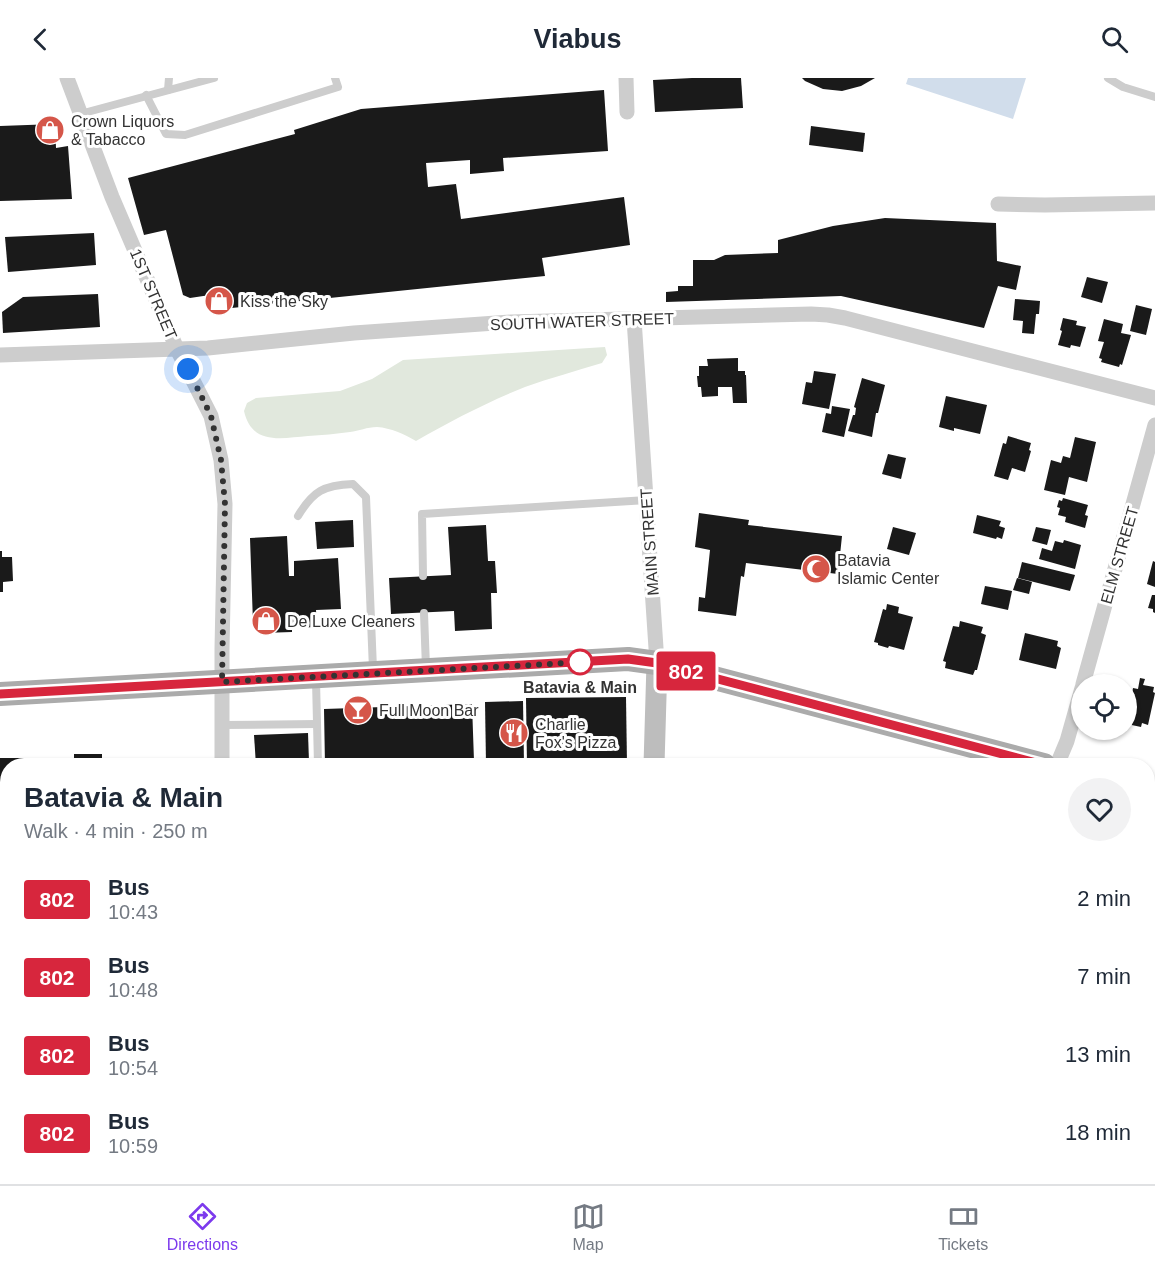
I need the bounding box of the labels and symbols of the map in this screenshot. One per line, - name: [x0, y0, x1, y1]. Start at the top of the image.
- place label: Crown Liquors & Tabacco: [71, 113, 174, 148]
- shop icon: Crown Liquors & Tabacco: [34, 114, 66, 146]
- street label: 1ST STREET: [127, 246, 180, 342]
- shop icon: Kiss the Sky: [203, 285, 235, 317]
- place label: Kiss the Sky: [240, 293, 328, 310]
- street label: SOUTH WATER STREET: [490, 310, 674, 333]
- your location: [173, 354, 203, 384]
- street label: MAIN STREET: [637, 487, 662, 596]
- street label: ELM STREET: [1097, 504, 1142, 606]
- place label: Batavia Islamic Center: [837, 552, 940, 587]
- mosque icon: Batavia Islamic Center: [800, 553, 832, 585]
- shop icon: De Luxe Cleaners: [250, 605, 282, 637]
- place label: De Luxe Cleaners: [287, 613, 415, 630]
- marker: Batavia & Main: [567, 649, 593, 675]
- line badge: 802: [652, 652, 720, 690]
- place label: Batavia & Main: [523, 679, 637, 696]
- bar icon: Full Moon Bar: [342, 694, 374, 726]
- place label: Full Moon Bar: [379, 702, 479, 719]
- place label: Charlie Fox's Pizza: [535, 716, 616, 751]
- restaurant icon: Charlie Fox's Pizza: [498, 717, 530, 749]

